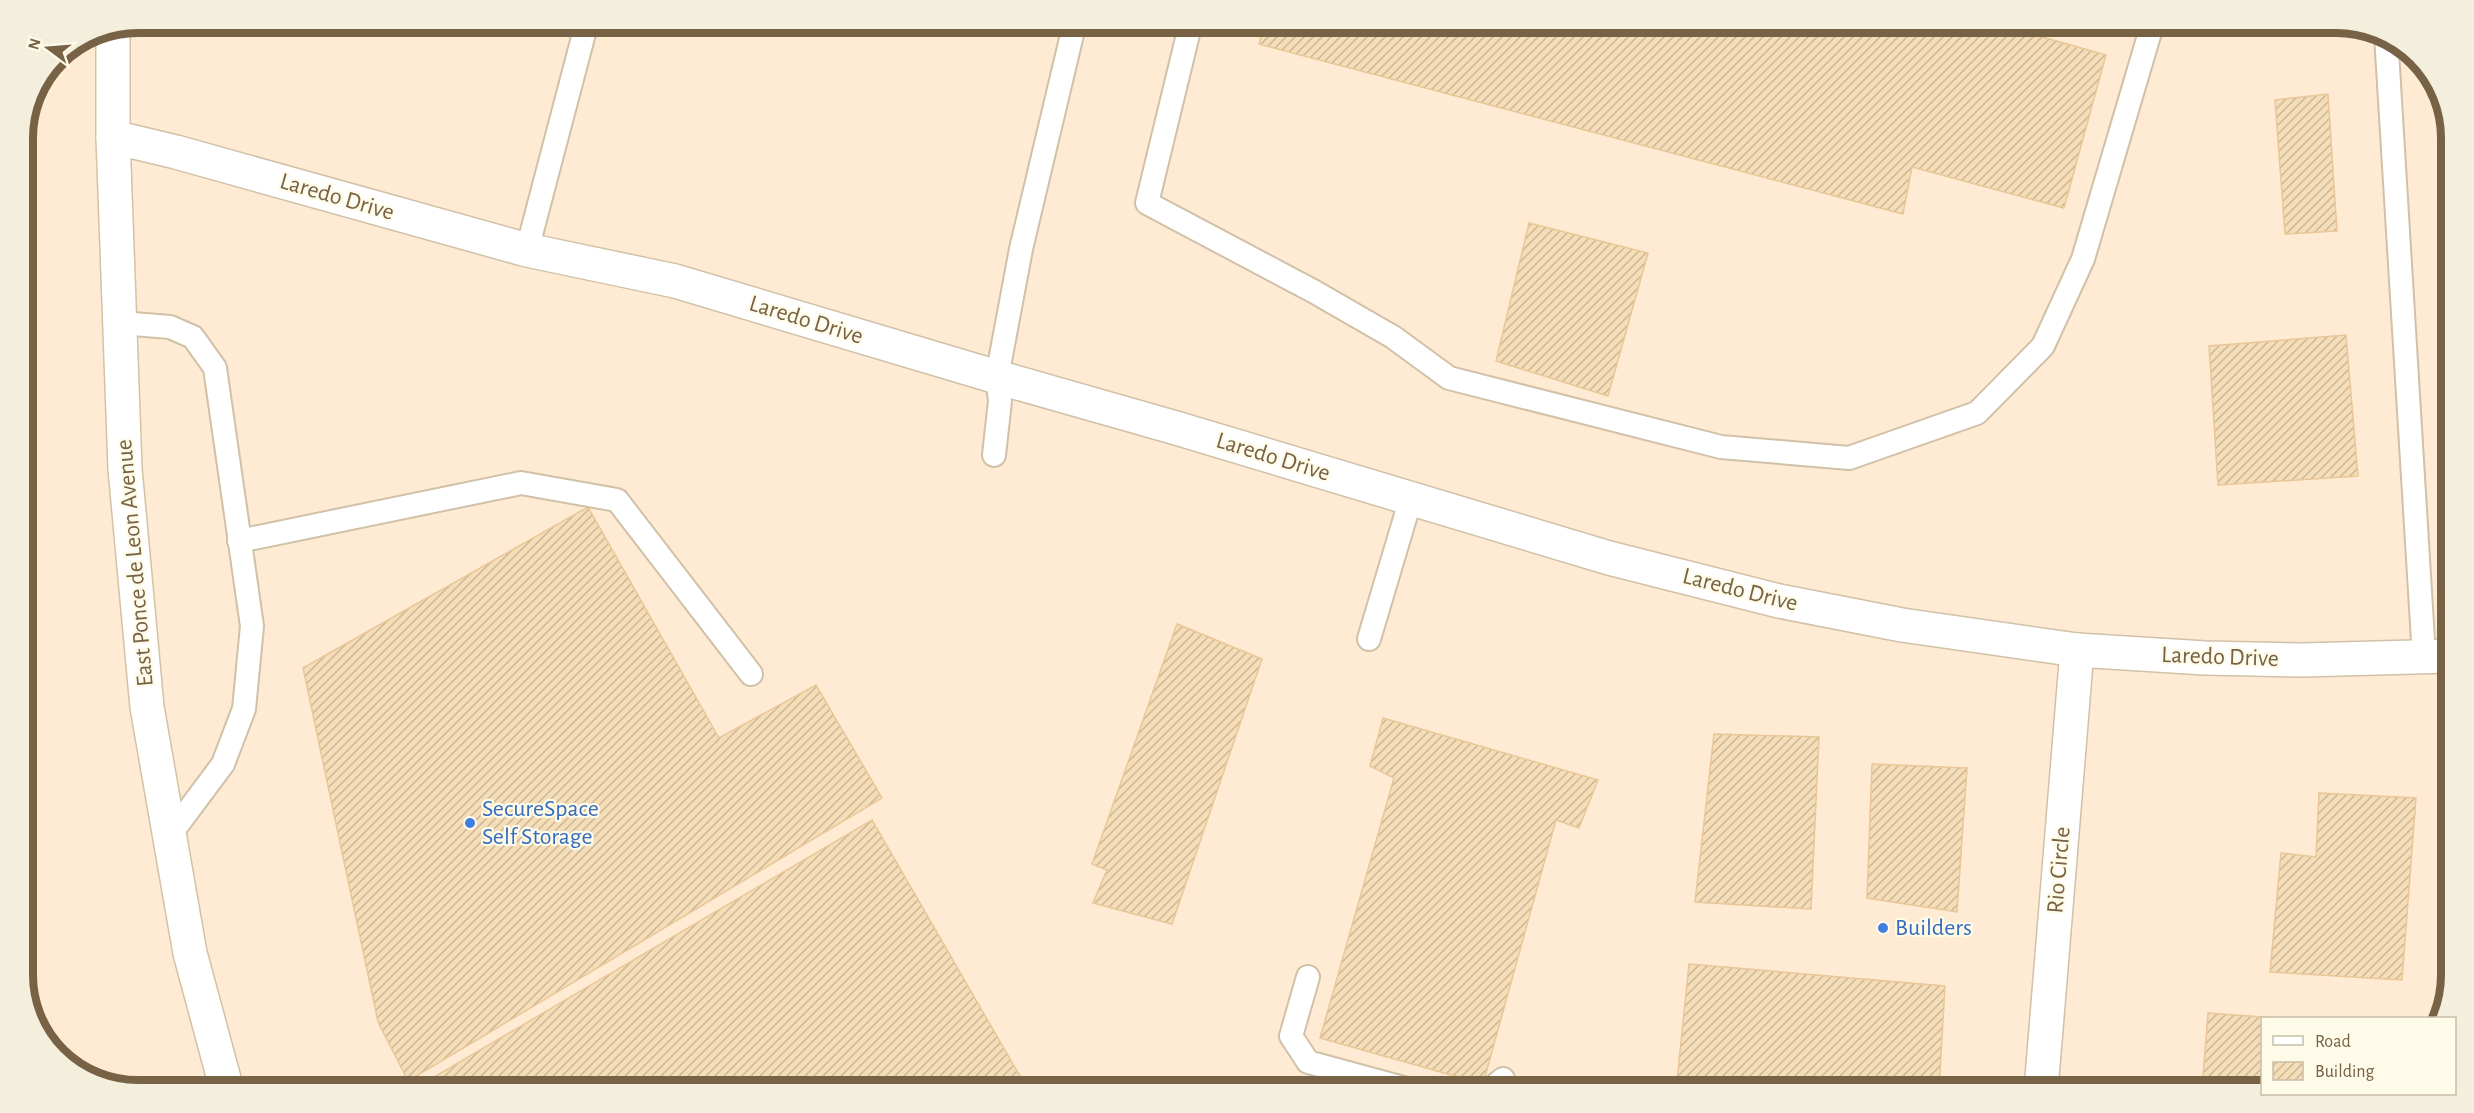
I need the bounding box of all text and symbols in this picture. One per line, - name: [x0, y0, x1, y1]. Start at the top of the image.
- north arrow: [18, 18, 78, 78]
- text: N: [25, 37, 44, 52]
- street label: Laredo Drive: [277, 169, 397, 225]
- street label: Laredo Drive: [746, 291, 866, 349]
- street label: Laredo Drive: [1213, 428, 1333, 486]
- street label: East Ponce de Leon Avenue: [112, 438, 158, 688]
- street label: Laredo Drive: [1680, 564, 1800, 616]
- street label: Laredo Drive: [2161, 643, 2279, 671]
- place label: SecureSpace Self Storage: [482, 797, 599, 849]
- marker: SecureSpace Self Storage: [463, 816, 477, 830]
- street label: Rio Circle: [2043, 826, 2075, 914]
- place label: Builders: [1895, 916, 1972, 940]
- marker: Builders: [1876, 921, 1890, 935]
- legend: [2261, 1017, 2456, 1095]
- text: Road: [2315, 1033, 2351, 1051]
- text: Building: [2315, 1063, 2375, 1081]

